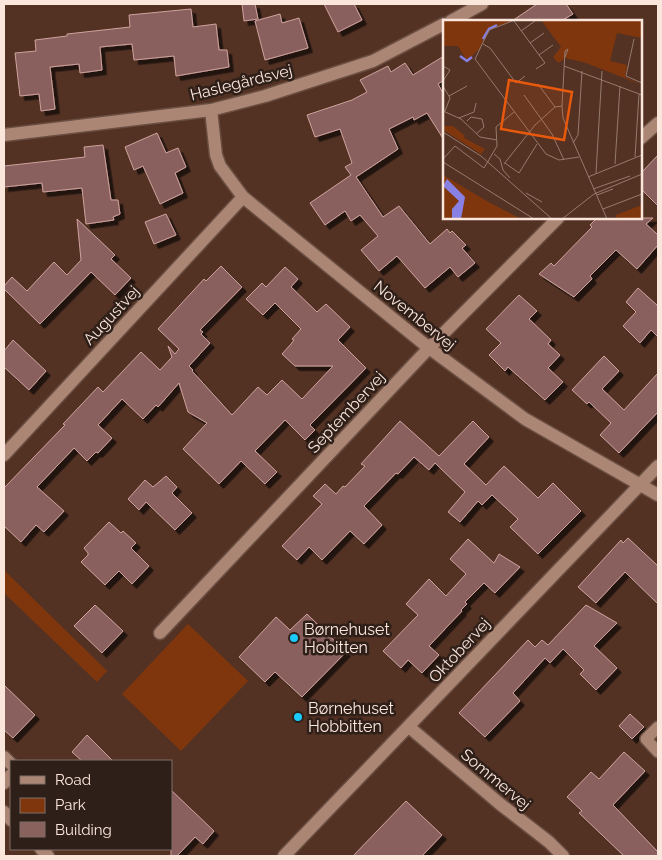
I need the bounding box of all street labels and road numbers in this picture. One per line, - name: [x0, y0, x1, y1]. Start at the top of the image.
- street label: Haslegårdsvej: [188, 61, 294, 104]
- street label: Novembervej: [370, 277, 459, 354]
- street label: Augustvej: [79, 282, 143, 349]
- street label: Septembervej: [304, 368, 389, 457]
- street label: Oktobervej: [425, 614, 494, 687]
- street label: Sommervej: [457, 745, 534, 814]

